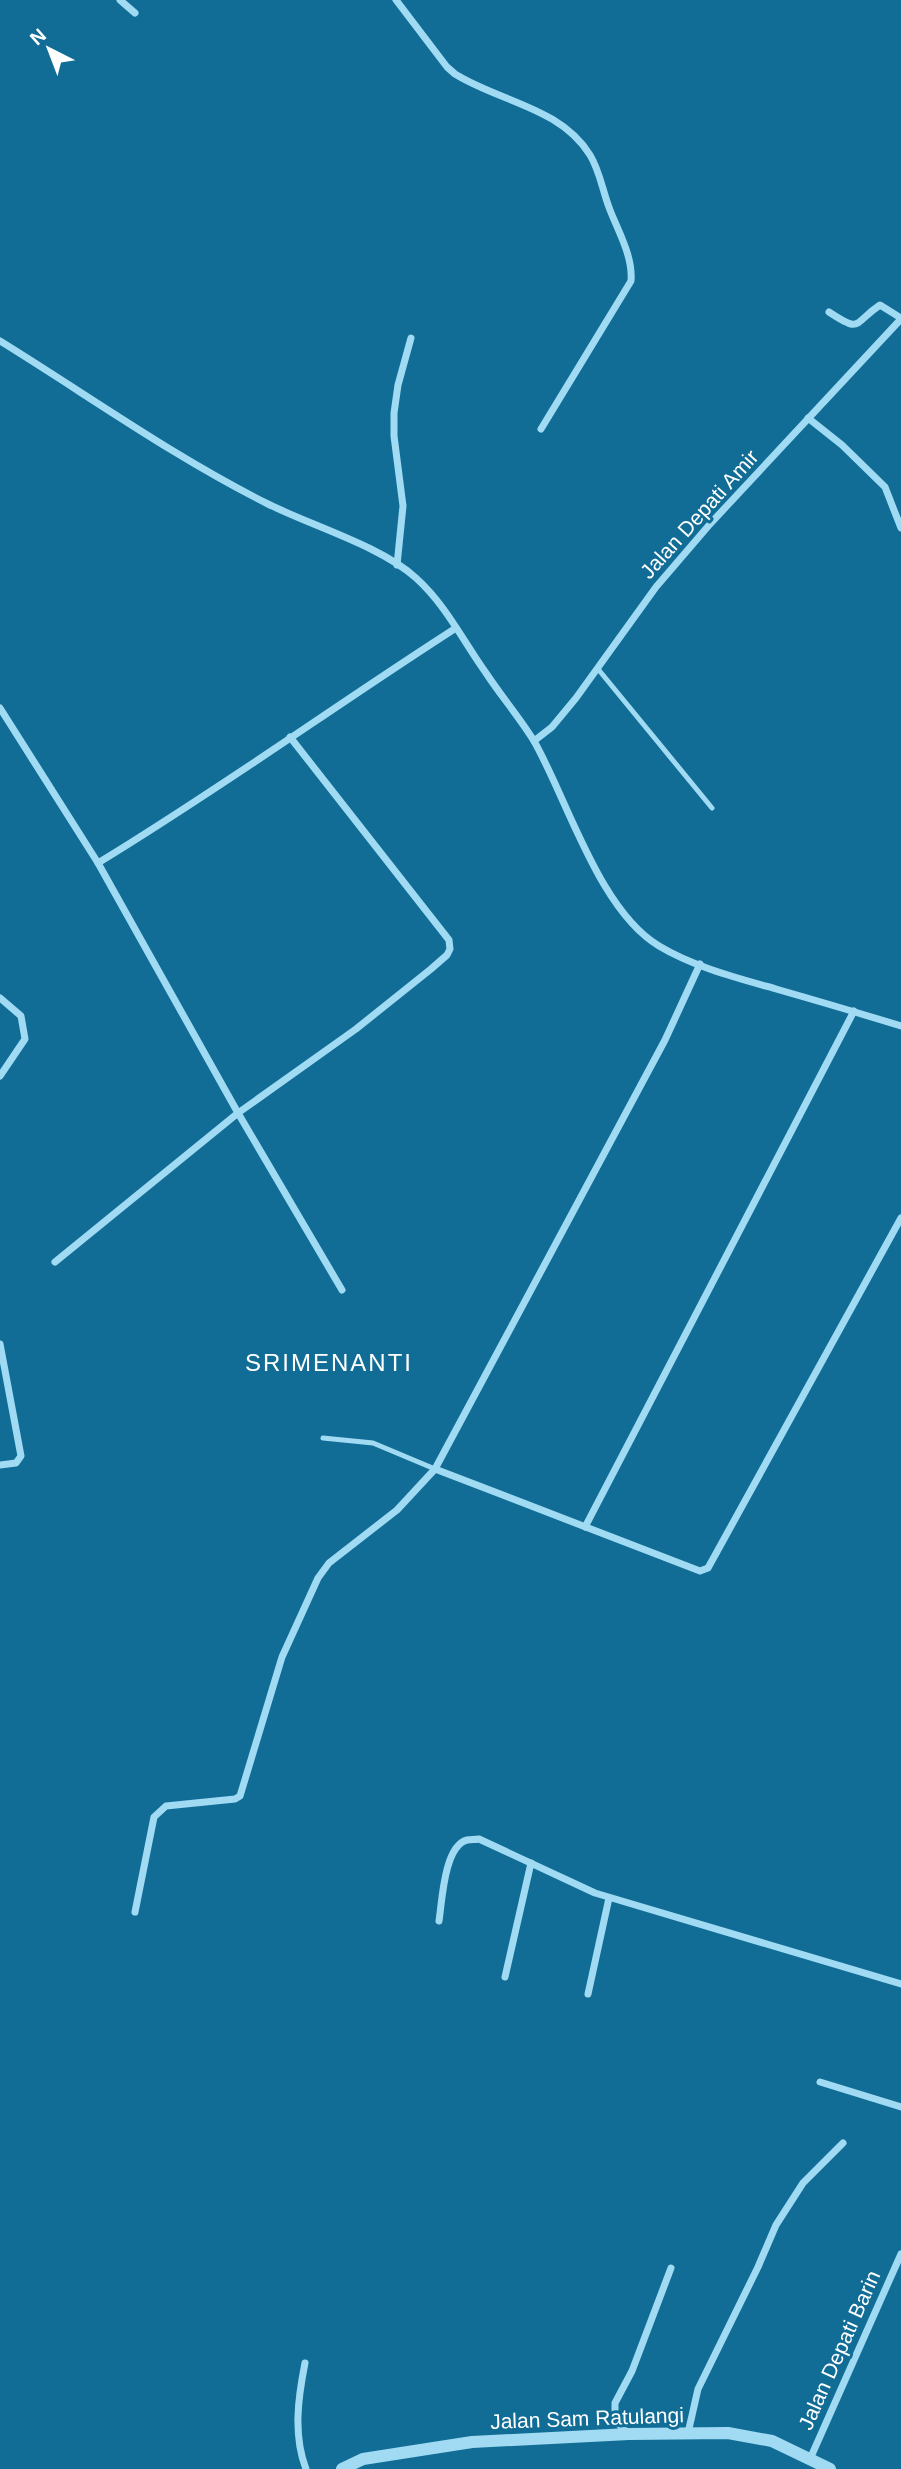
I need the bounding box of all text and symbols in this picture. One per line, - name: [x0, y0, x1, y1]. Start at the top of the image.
- north arrow: [14, 14, 84, 84]
- text: N: [26, 24, 50, 49]
- street label: Jalan Depati Amir: [635, 445, 763, 583]
- district label: SRIMENANTI: [245, 1349, 413, 1376]
- street label: Jalan Depati Barin: [794, 2267, 884, 2433]
- street label: Jalan Sam Ratulangi: [490, 2403, 684, 2433]

